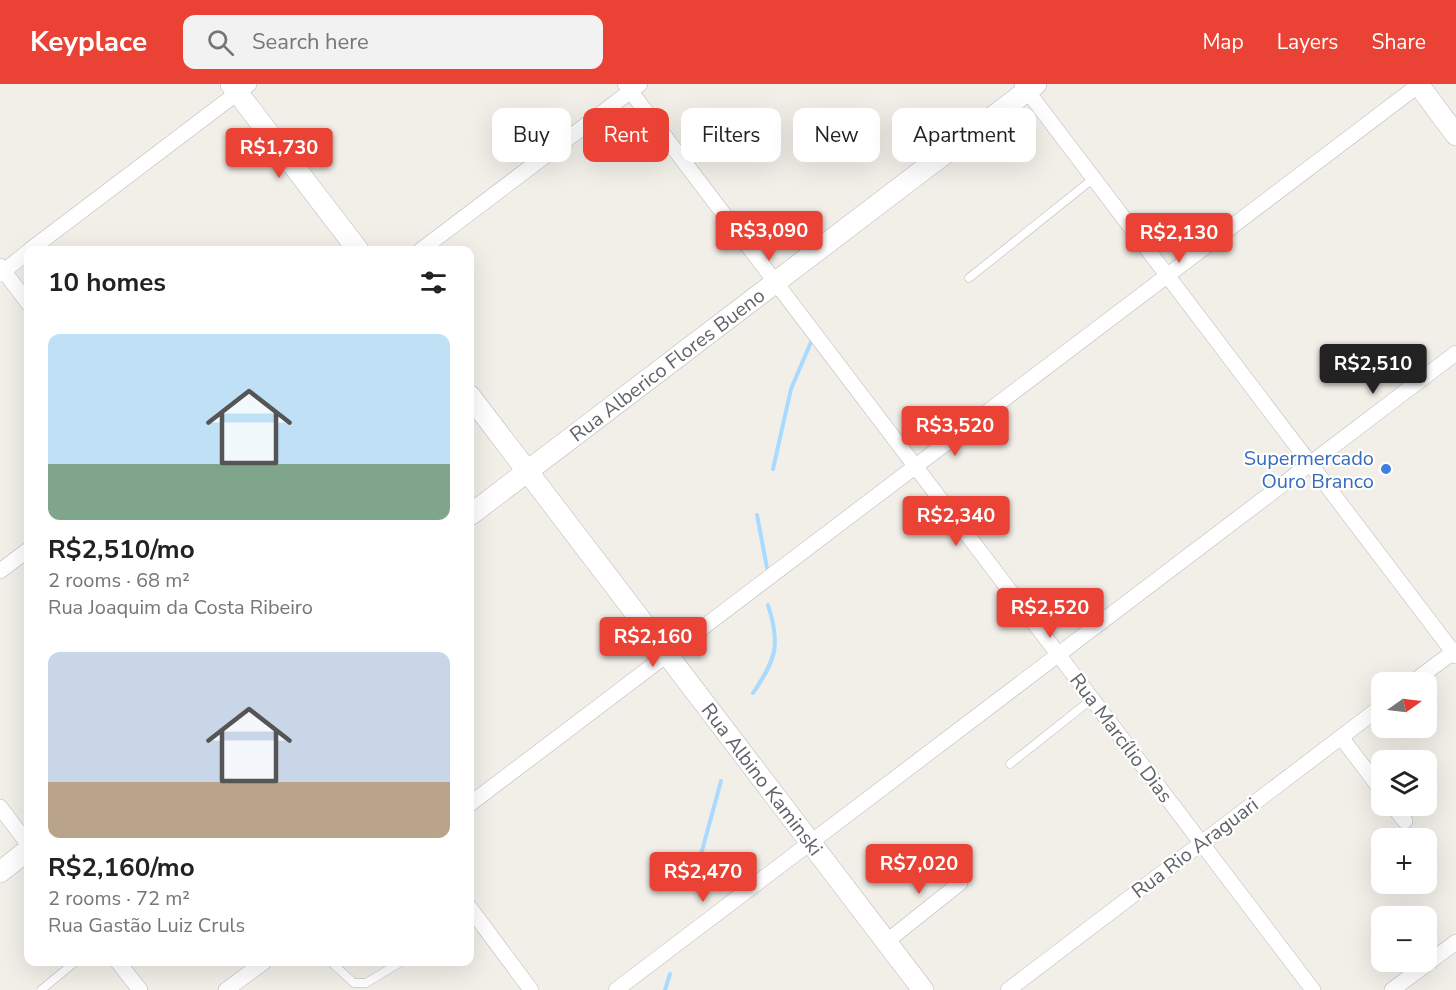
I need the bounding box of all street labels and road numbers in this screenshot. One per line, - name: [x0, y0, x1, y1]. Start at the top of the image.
- street label: Rua Alberico Flores Bueno: [564, 282, 770, 448]
- street label: Rua Marcílio Dias: [1063, 668, 1179, 808]
- street label: Rua Albino Kaminski: [695, 697, 829, 861]
- street label: Rua Rio Araguari: [1126, 791, 1264, 905]

